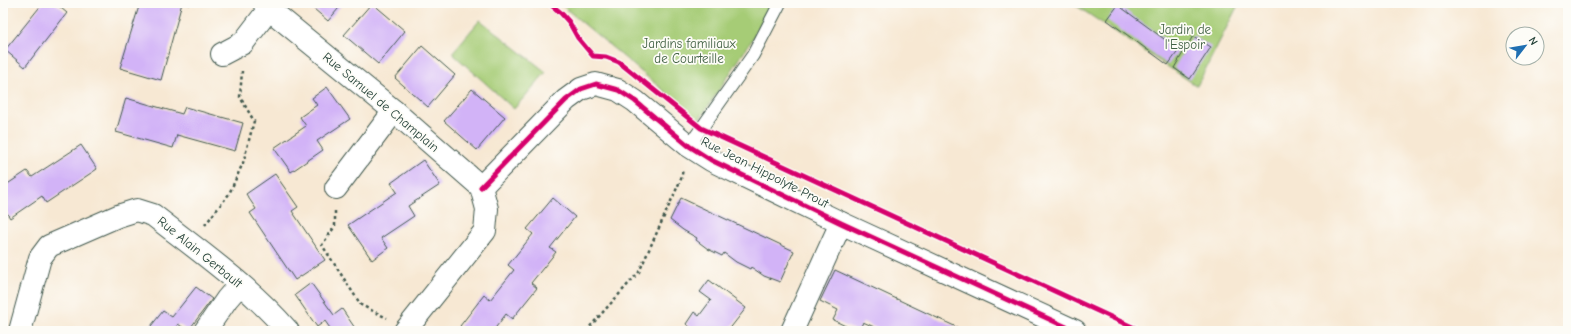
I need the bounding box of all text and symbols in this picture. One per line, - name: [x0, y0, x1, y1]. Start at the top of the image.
- park label: Jardin de l'Espoir: [1159, 22, 1212, 52]
- north arrow: [1505, 26, 1545, 66]
- text: N: [1526, 35, 1541, 48]
- park label: Jardins familiaux de Courteille: [642, 36, 736, 66]
- street label: Rue Samuel de Champlain: [320, 49, 442, 155]
- street label: Rue Jean Hippolyte Prout: [699, 133, 832, 211]
- street label: Rue Alain Gerbault: [155, 213, 246, 292]

